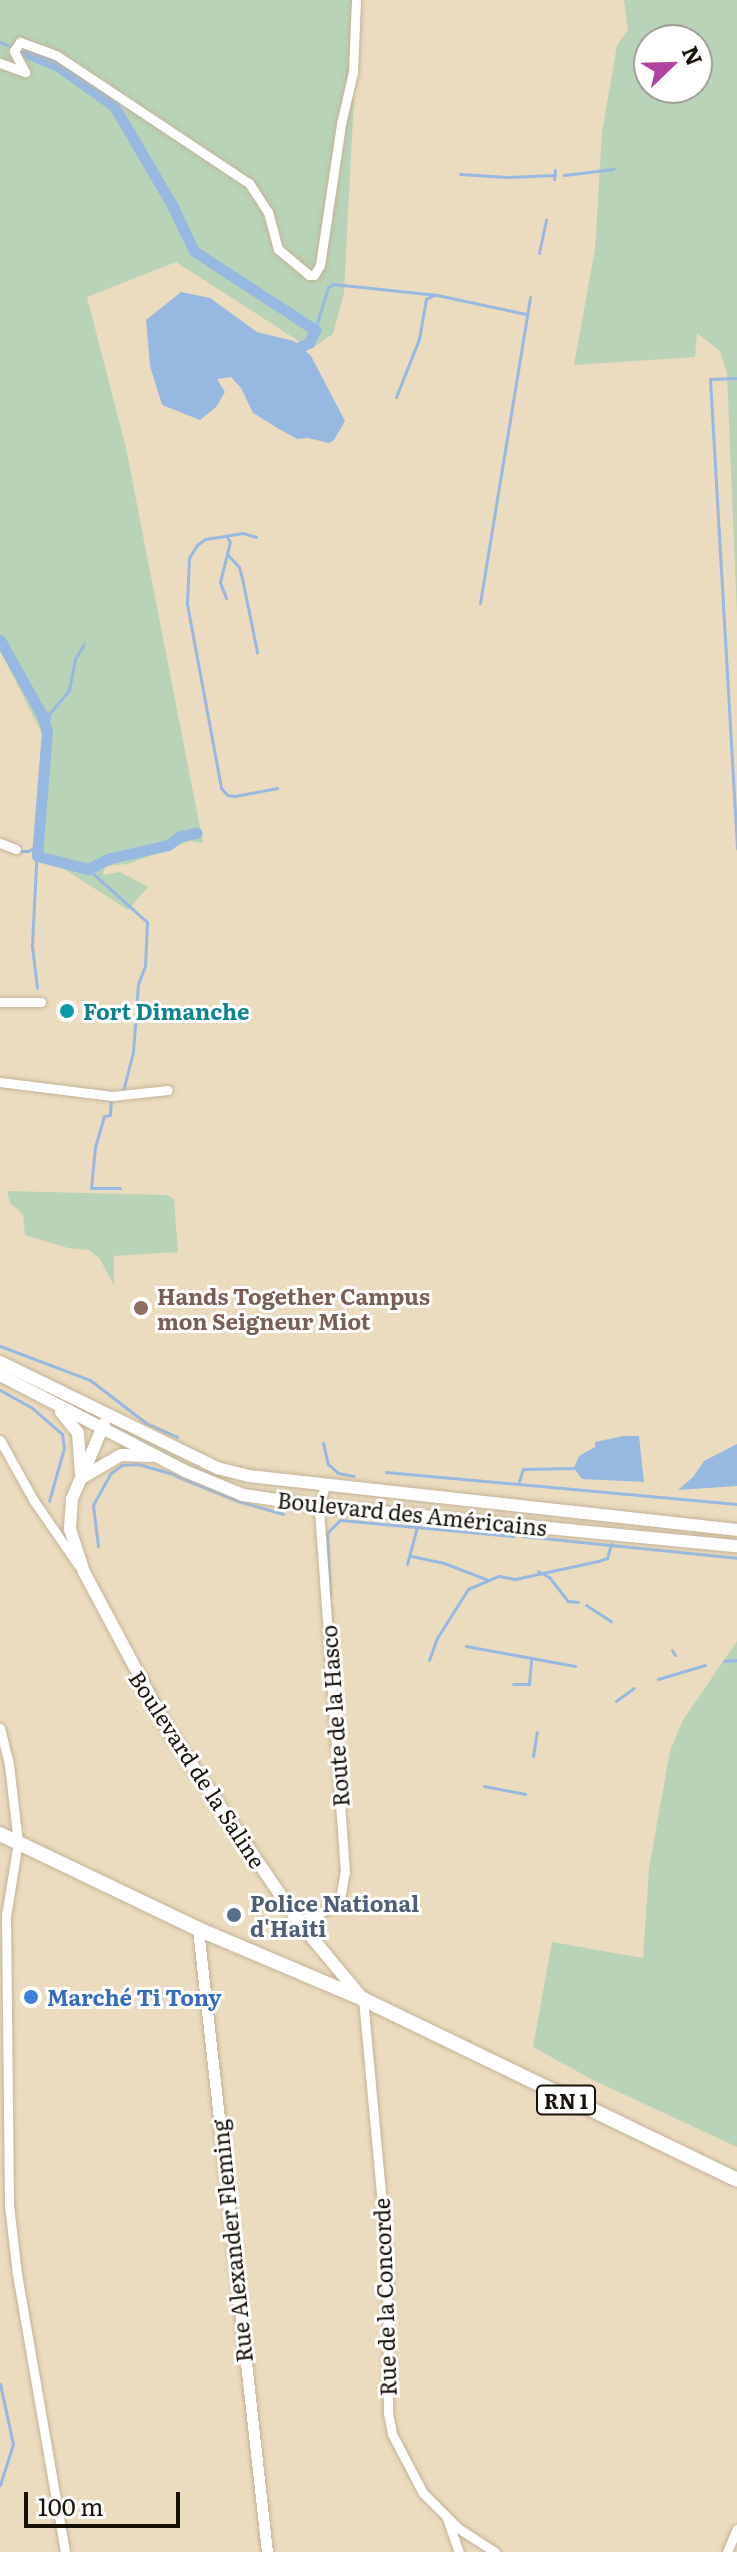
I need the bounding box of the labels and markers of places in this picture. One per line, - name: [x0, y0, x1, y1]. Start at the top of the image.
- place label: Fort Dimanche: [83, 998, 250, 1024]
- marker: Fort Dimanche: [58, 1002, 76, 1020]
- place label: Hands Together Campus mon Seigneur Miot: [157, 1282, 430, 1334]
- marker: Hands Together Campus mon Seigneur Miot: [132, 1299, 150, 1317]
- place label: Police National d'Haiti: [250, 1889, 419, 1940]
- marker: Police National d'Haiti: [225, 1906, 243, 1924]
- place label: Marché Ti Tony: [47, 1984, 221, 2010]
- marker: Marché Ti Tony: [22, 1988, 40, 2006]

